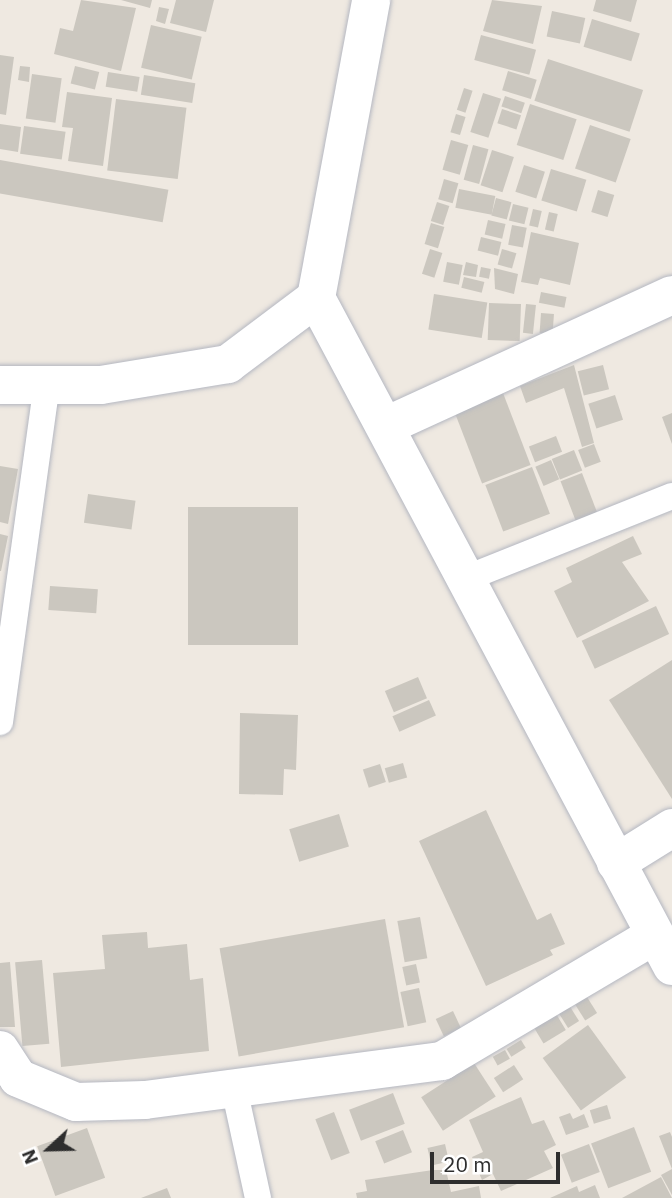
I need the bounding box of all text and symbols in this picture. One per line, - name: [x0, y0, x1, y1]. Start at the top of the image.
- north arrow: [14, 1114, 84, 1184]
- scale bar: [434, 1138, 564, 1182]
- text: N: [16, 1146, 43, 1168]
- text: 20 m: [443, 1150, 492, 1178]

